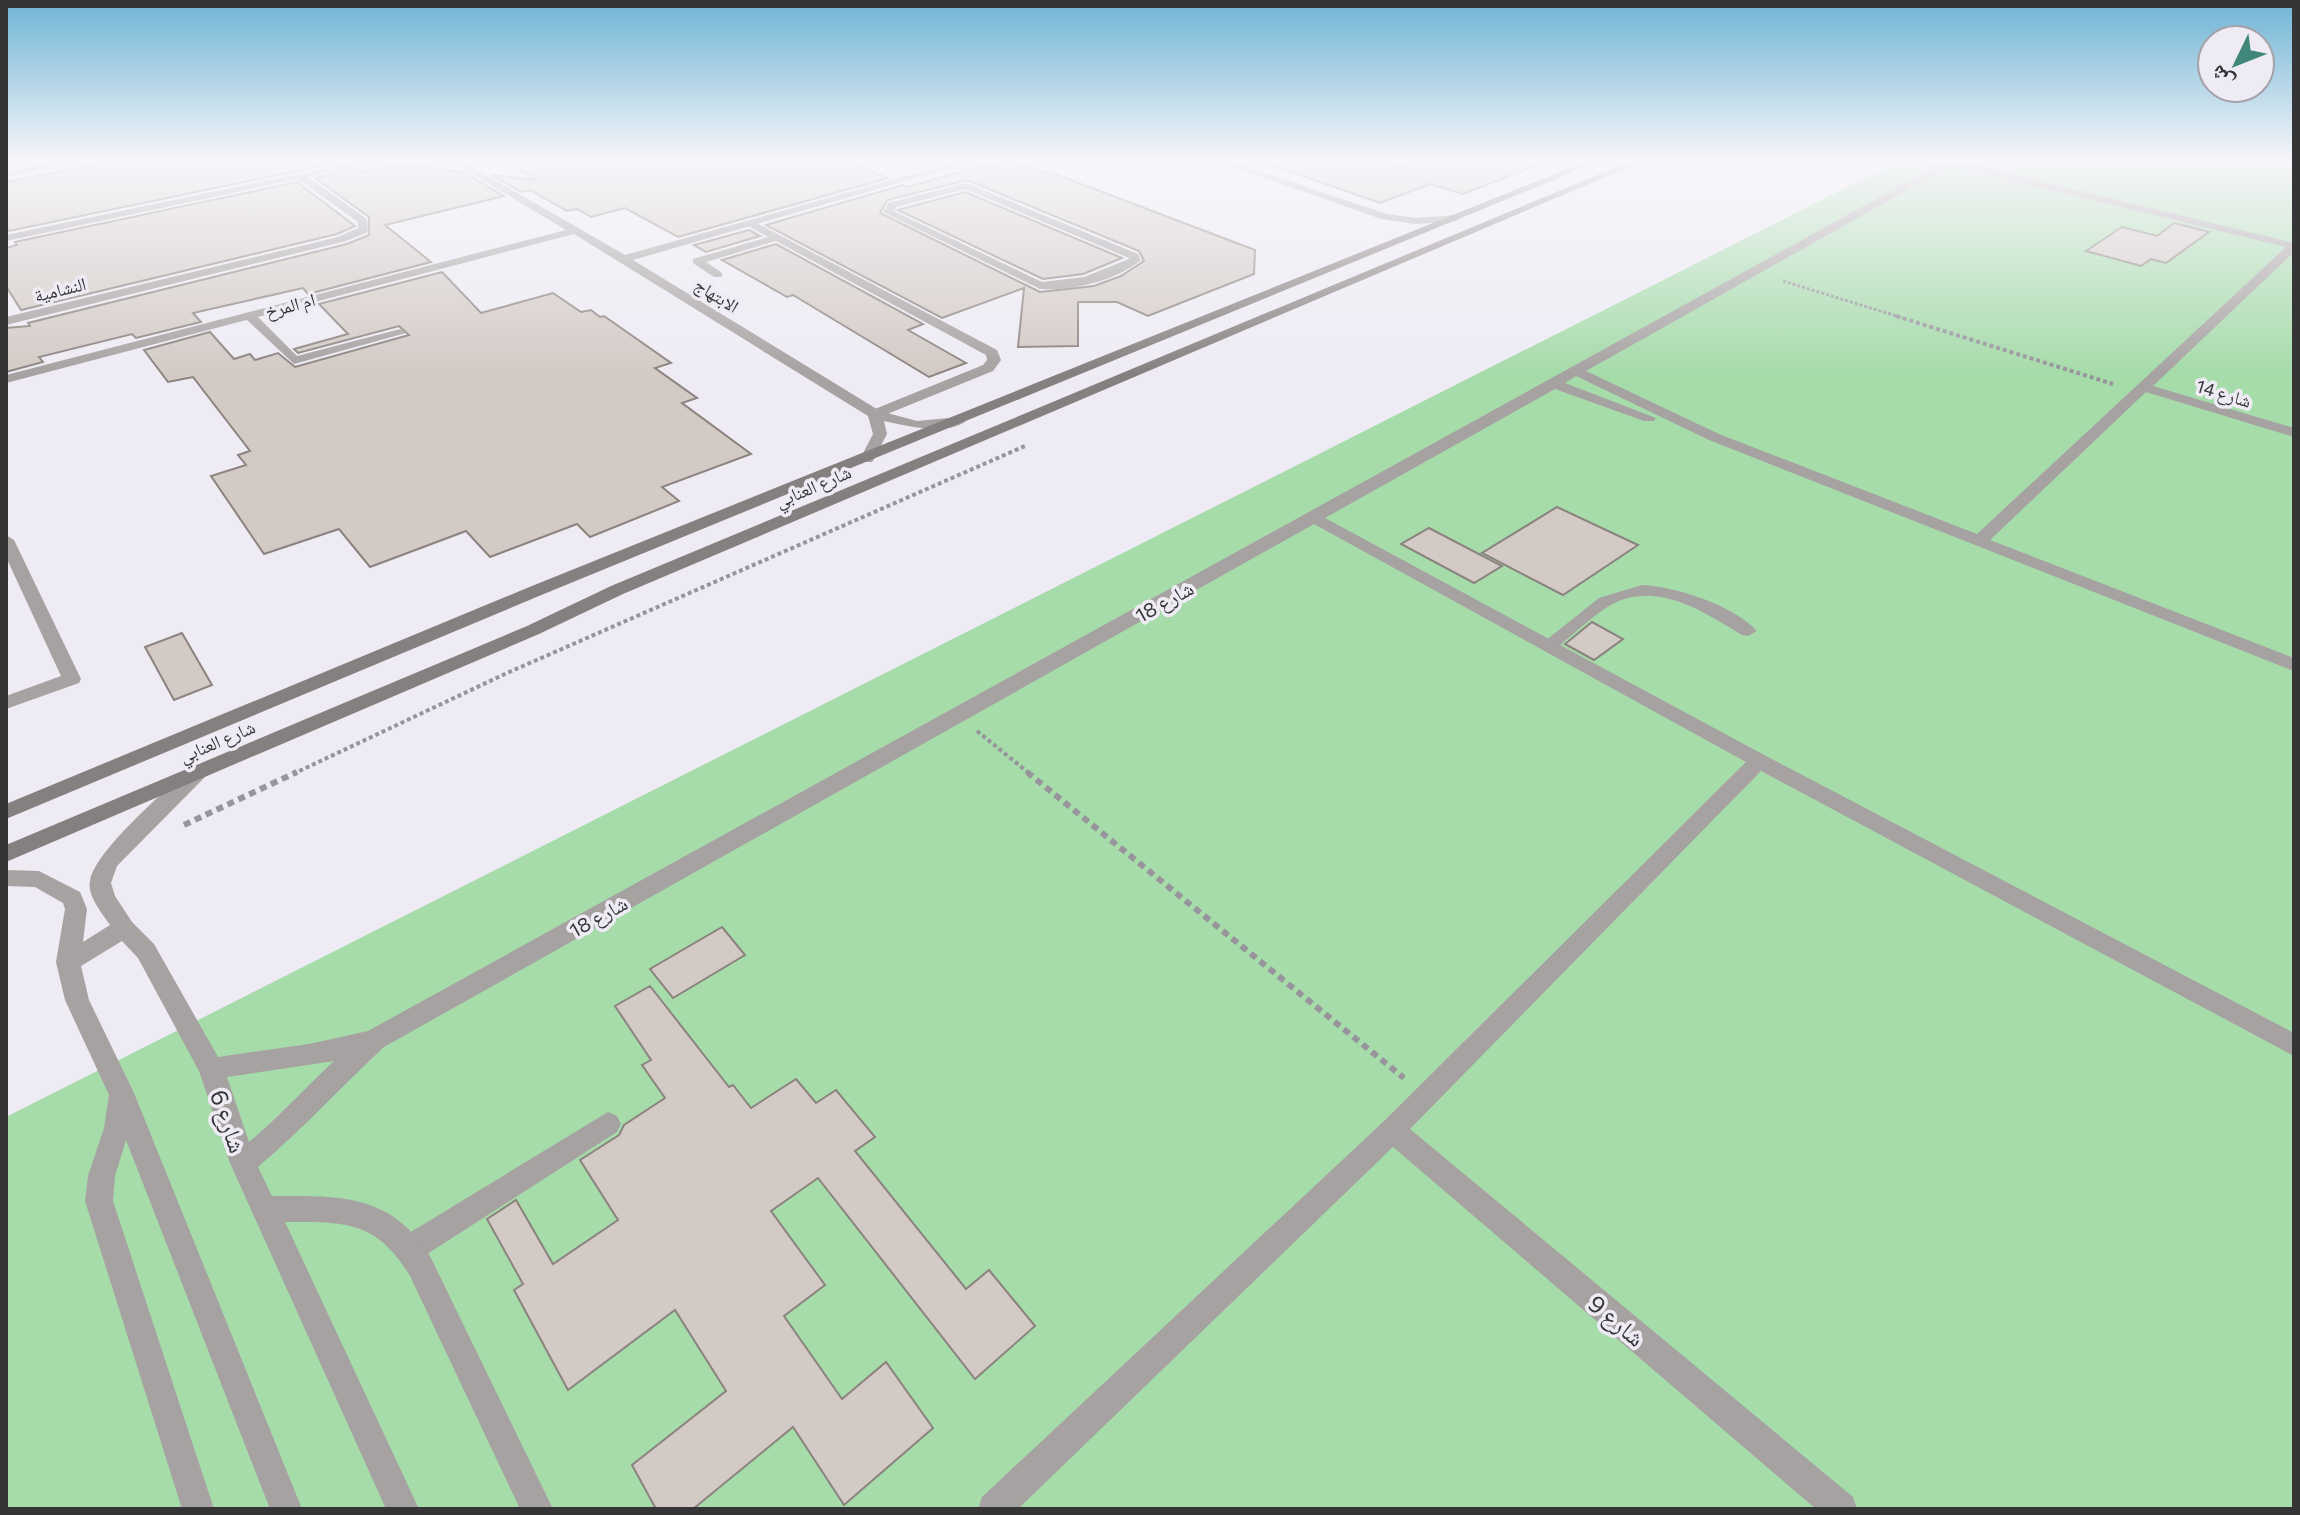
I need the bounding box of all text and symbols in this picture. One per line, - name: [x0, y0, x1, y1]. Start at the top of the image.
- north arrow: [2196, 24, 2276, 104]
- text: ش: [2203, 60, 2240, 96]
- street label: النشامية: [32, 272, 88, 306]
- street label: الابتهاج: [690, 273, 743, 319]
- street label: ام المرخ: [263, 288, 318, 324]
- street label: شارع 14: [2194, 374, 2254, 413]
- street label: شارع العنابي: [772, 460, 856, 516]
- street label: شارع 18: [1131, 575, 1198, 628]
- street label: شارع العنابي: [176, 715, 260, 771]
- street label: شارع 18: [565, 890, 632, 943]
- street label: شارع 6: [203, 1086, 253, 1157]
- street label: شارع 9: [1582, 1288, 1651, 1353]

